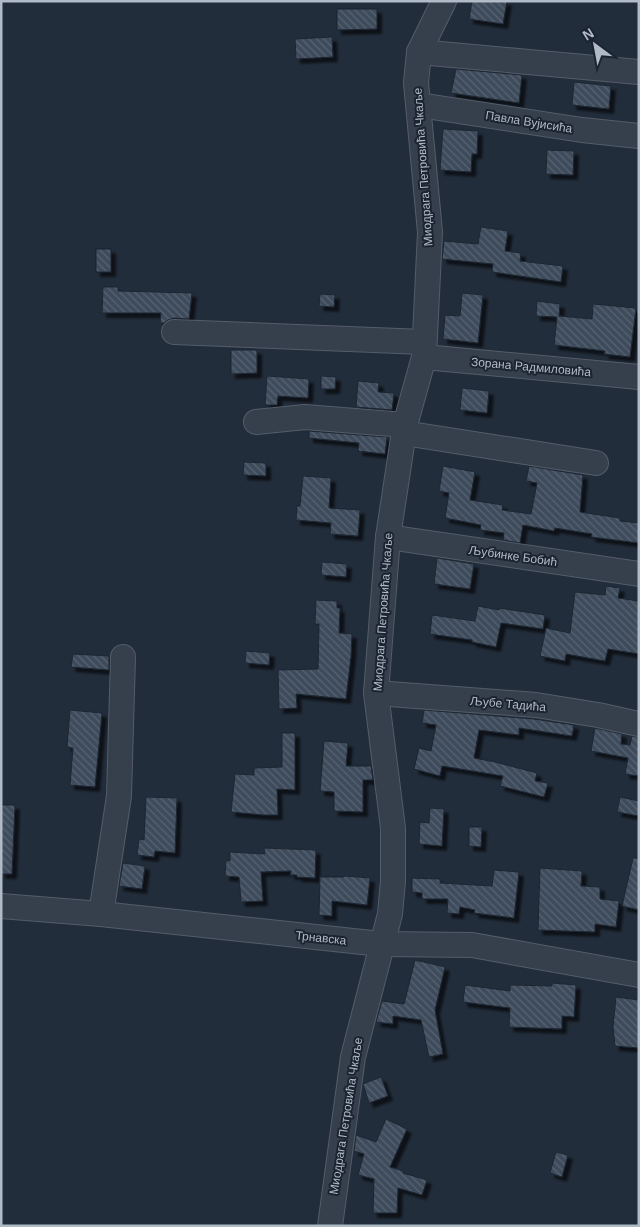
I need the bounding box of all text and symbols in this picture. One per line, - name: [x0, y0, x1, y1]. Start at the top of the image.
- north arrow: [570, 20, 620, 70]
- text: N: [580, 25, 597, 43]
- street label: Миодрага Петровића Чкаље: [410, 87, 436, 247]
- street label: Павла Вујисића: [485, 108, 574, 136]
- street label: Зорана Радмиловића: [470, 355, 592, 379]
- street label: Миодрага Петровића Чкаље: [370, 532, 396, 692]
- street label: Љубинке Бобић: [468, 543, 558, 569]
- street label: Љубе Тадића: [469, 694, 547, 714]
- street label: Трнавска: [295, 928, 347, 948]
- street label: Миодрага Петровића Чкаље: [327, 1036, 365, 1196]

